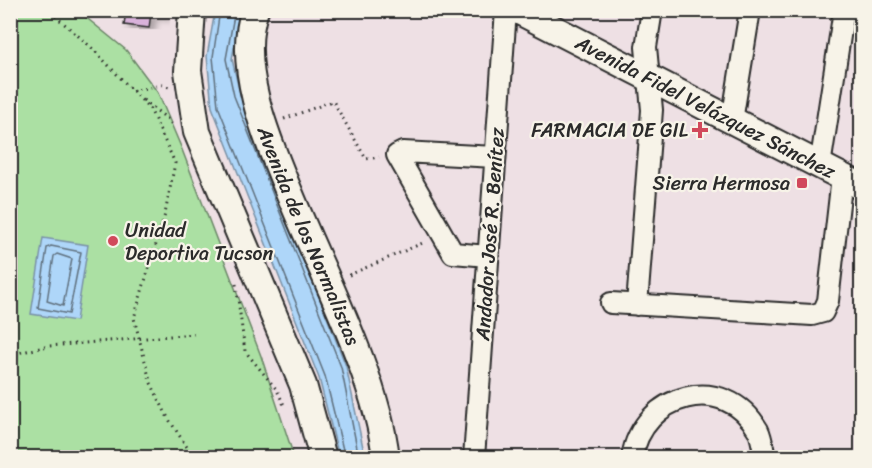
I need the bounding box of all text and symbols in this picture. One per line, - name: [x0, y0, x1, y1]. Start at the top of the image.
- street label: Avenida Fidel Velázquez Sánchez: [568, 25, 843, 189]
- place label: FARMACIA DE GIL: [531, 113, 689, 148]
- street label: Avenida de los Normalistas: [247, 120, 371, 351]
- marker: FARMACIA DE GIL: [693, 123, 707, 137]
- street label: Andador José R. Benítez: [465, 126, 515, 343]
- place label: Sierra Hermosa: [653, 166, 790, 201]
- marker: Sierra Hermosa: [795, 176, 809, 190]
- place label: Unidad Deportiva Tucson: [125, 213, 273, 271]
- marker: Unidad Deportiva Tucson: [106, 234, 120, 248]

